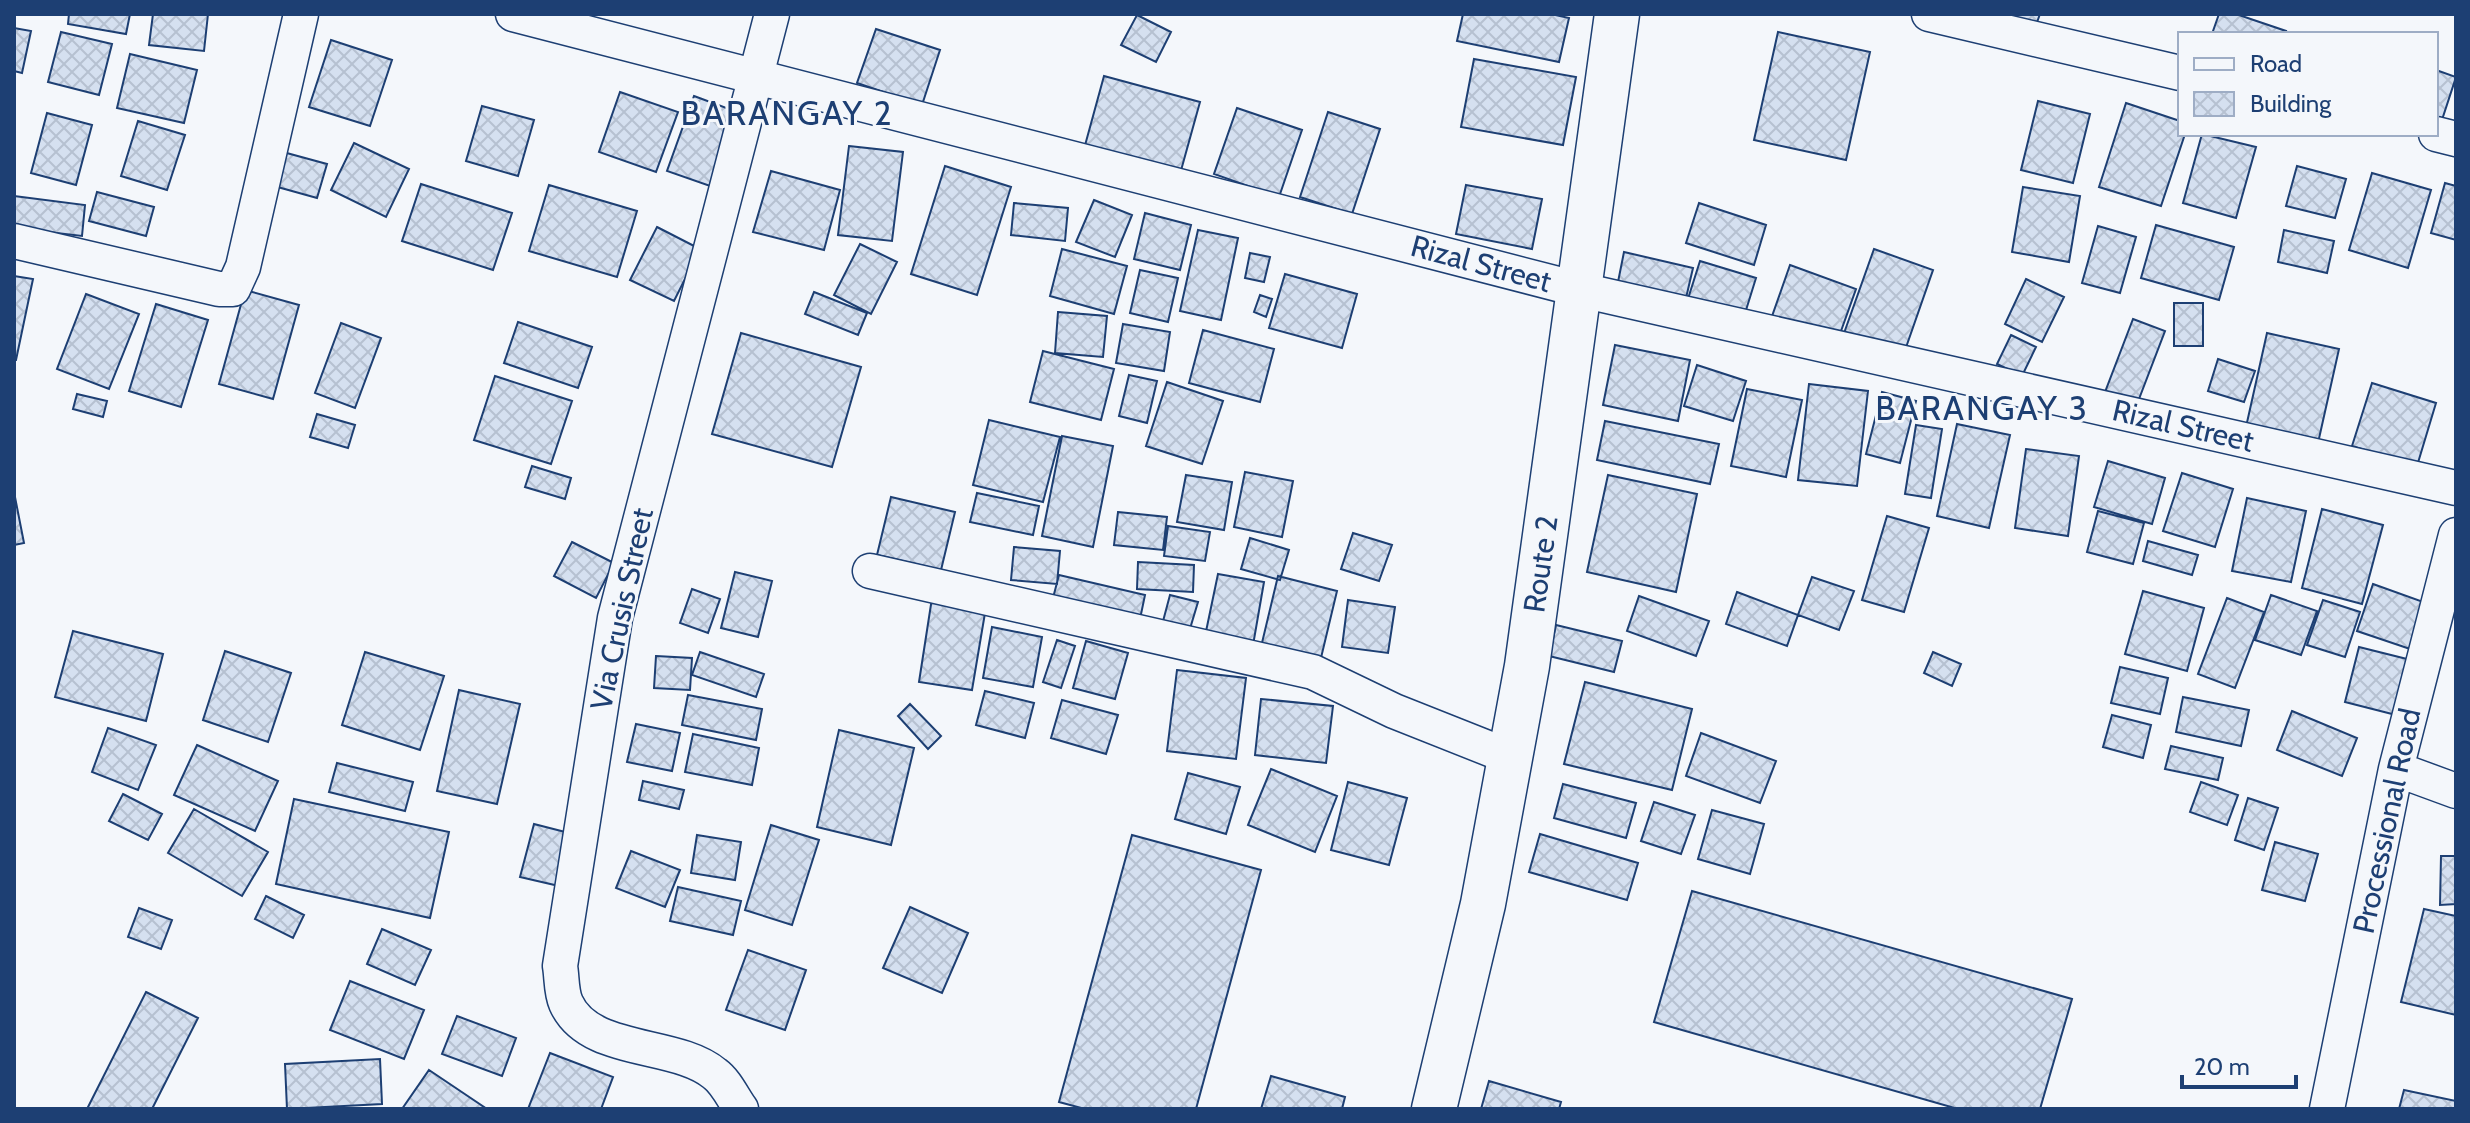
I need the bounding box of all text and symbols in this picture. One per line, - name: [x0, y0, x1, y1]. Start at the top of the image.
- legend: [2178, 32, 2438, 136]
- text: Road: [2250, 49, 2302, 78]
- text: Building: [2250, 89, 2332, 118]
- district label: BARANGAY 2: [681, 92, 893, 134]
- street label: Rizal Street: [1407, 227, 1555, 300]
- district label: BARANGAY 3: [1875, 387, 2089, 429]
- street label: Rizal Street: [2109, 391, 2257, 460]
- street label: Via Crusis Street: [582, 504, 661, 713]
- street label: Route 2: [1515, 513, 1566, 615]
- street label: Processional Road: [2345, 705, 2428, 937]
- scale bar: [2182, 1039, 2296, 1089]
- text: 20 m: [2194, 1052, 2250, 1081]

